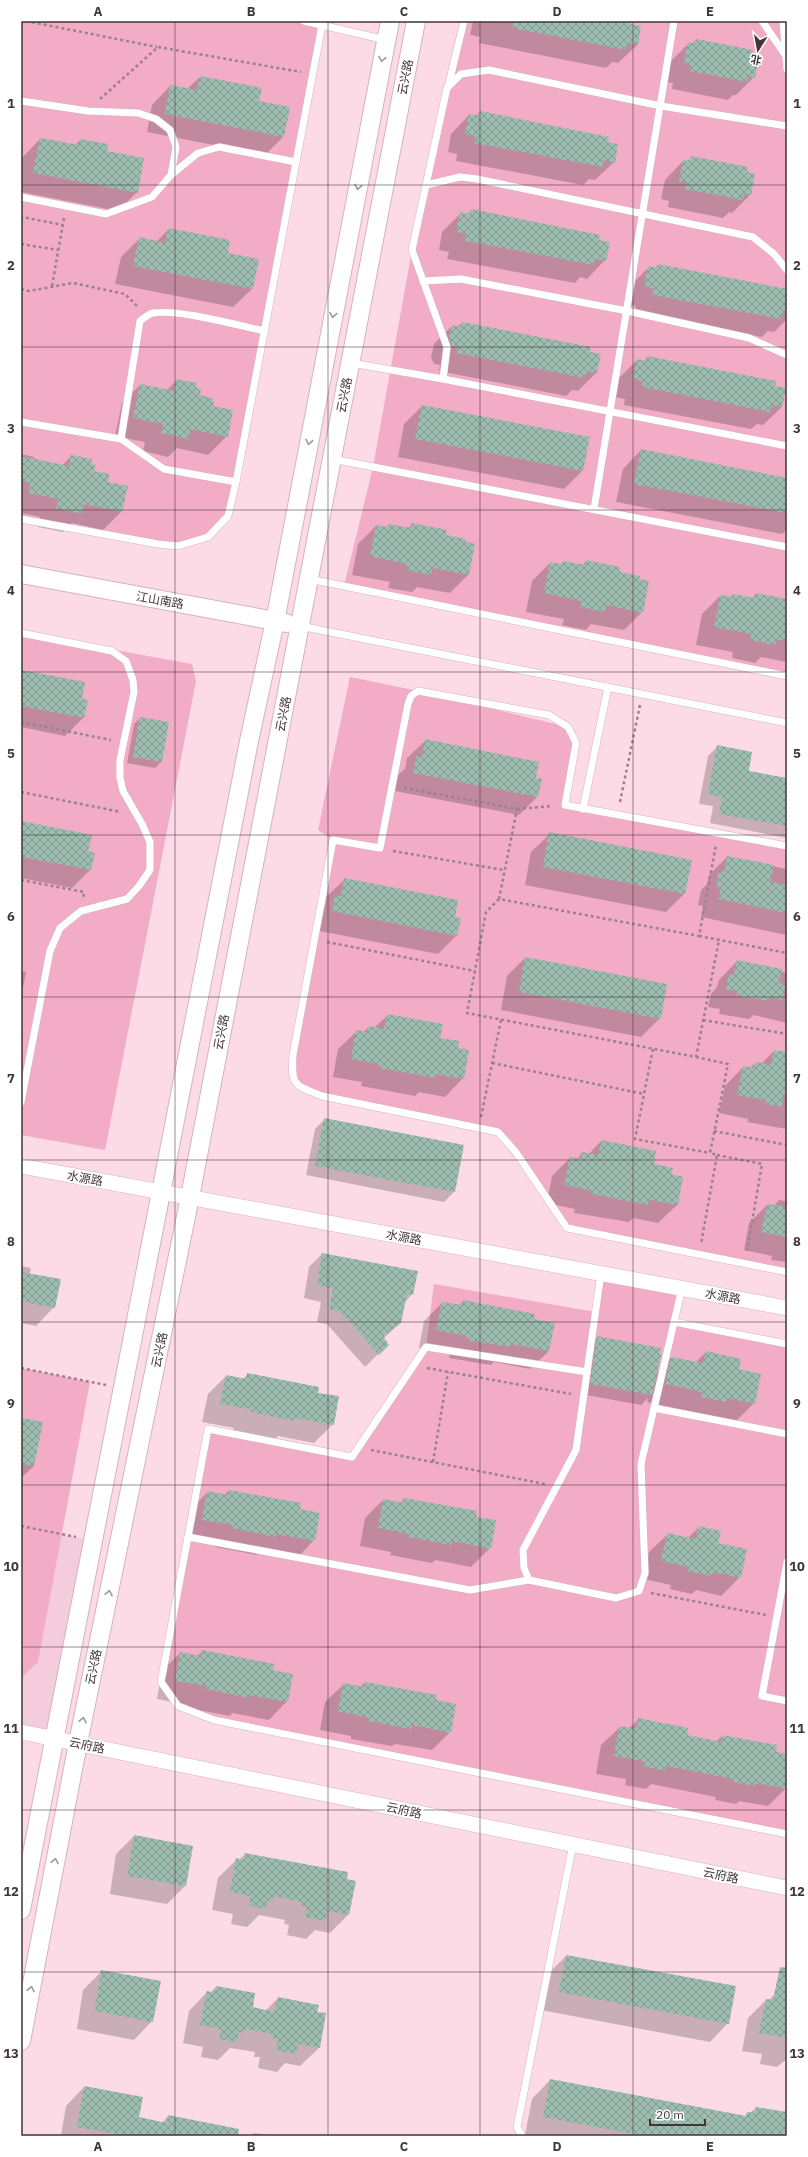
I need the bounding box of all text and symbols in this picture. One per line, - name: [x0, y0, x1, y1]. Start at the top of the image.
- text: A: [94, 3, 103, 20]
- text: B: [247, 3, 256, 20]
- text: C: [400, 3, 409, 20]
- text: D: [552, 3, 562, 20]
- text: E: [706, 3, 714, 20]
- north arrow: [738, 30, 778, 70]
- text: 北: [749, 52, 763, 68]
- one-way arrow: [379, 56, 387, 62]
- street label: 云兴路: [394, 58, 416, 96]
- text: 1: [7, 95, 15, 112]
- text: 1: [793, 95, 801, 112]
- one-way arrow: [354, 184, 363, 190]
- text: 2: [7, 257, 15, 274]
- text: 2: [793, 257, 801, 274]
- one-way arrow: [330, 312, 338, 318]
- street label: 云兴路: [333, 376, 355, 414]
- text: 3: [7, 420, 15, 437]
- text: 3: [793, 420, 801, 437]
- one-way arrow: [305, 439, 314, 445]
- text: 4: [7, 582, 15, 599]
- text: 4: [793, 582, 801, 599]
- street label: 江山南路: [135, 588, 185, 612]
- street label: 云兴路: [272, 695, 294, 733]
- text: 5: [7, 745, 15, 762]
- text: 5: [793, 745, 801, 762]
- text: 6: [7, 908, 15, 925]
- text: 6: [793, 908, 801, 925]
- street label: 云兴路: [210, 1013, 232, 1051]
- text: 7: [7, 1070, 15, 1087]
- text: 7: [793, 1070, 801, 1087]
- street label: 水源路: [66, 1167, 104, 1189]
- street label: 水源路: [385, 1226, 423, 1248]
- text: 8: [7, 1233, 15, 1250]
- text: 8: [793, 1233, 801, 1250]
- street label: 水源路: [704, 1285, 742, 1307]
- street label: 云兴路: [148, 1331, 170, 1369]
- text: 9: [7, 1395, 15, 1412]
- text: 9: [793, 1395, 801, 1412]
- text: 10: [3, 1558, 19, 1575]
- text: 10: [789, 1558, 805, 1575]
- one-way arrow: [104, 1589, 112, 1596]
- street label: 云兴路: [82, 1648, 104, 1686]
- one-way arrow: [78, 1717, 86, 1723]
- text: 11: [3, 1720, 19, 1737]
- text: 11: [789, 1720, 805, 1737]
- street label: 云府路: [68, 1734, 106, 1756]
- street label: 云府路: [385, 1799, 423, 1821]
- one-way arrow: [51, 1858, 59, 1864]
- street label: 云府路: [702, 1864, 740, 1886]
- text: 12: [3, 1883, 19, 1900]
- text: 12: [789, 1883, 805, 1900]
- one-way arrow: [26, 1986, 35, 1992]
- text: 13: [3, 2045, 19, 2062]
- text: 13: [789, 2045, 805, 2062]
- scale bar: [650, 2101, 705, 2127]
- text: 20 m: [656, 2107, 684, 2122]
- text: A: [94, 2138, 103, 2155]
- text: B: [247, 2138, 256, 2155]
- text: C: [400, 2138, 409, 2155]
- text: D: [552, 2138, 562, 2155]
- text: E: [706, 2138, 714, 2155]

